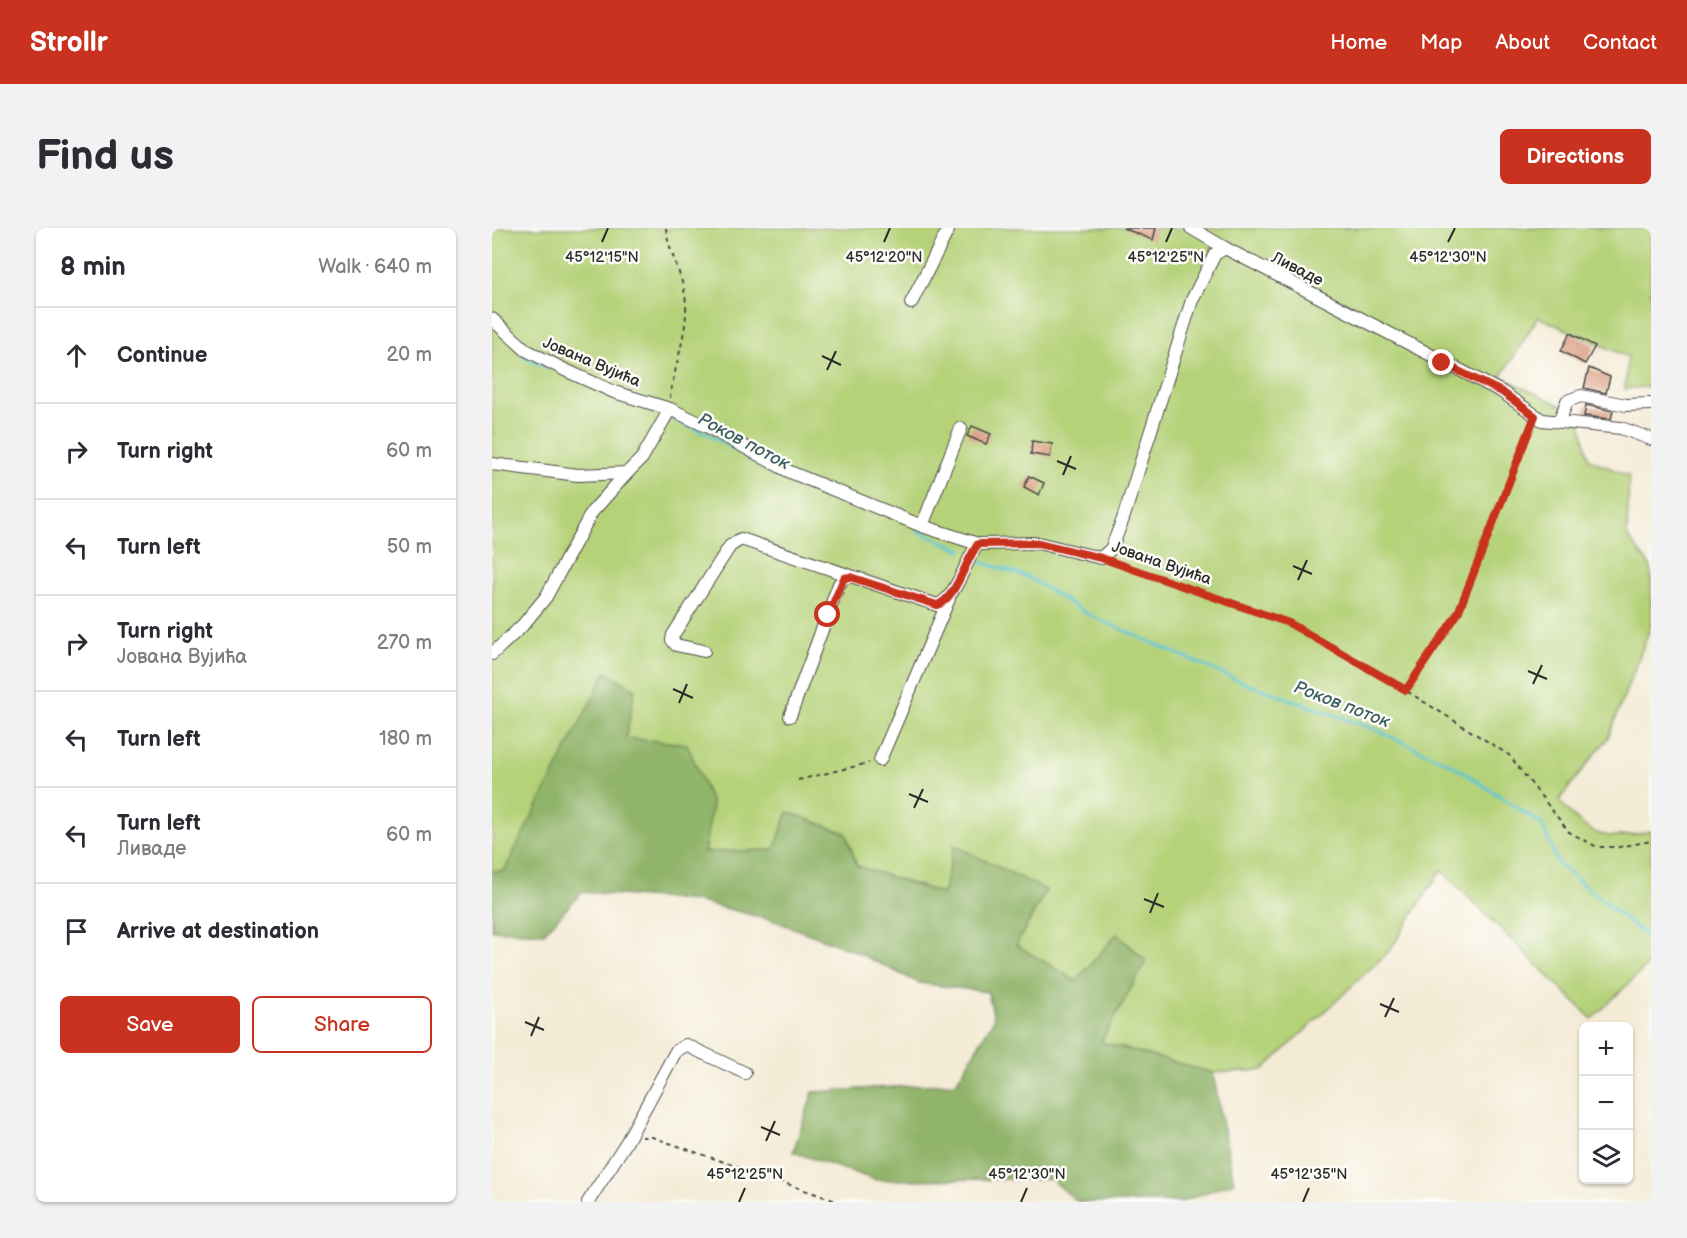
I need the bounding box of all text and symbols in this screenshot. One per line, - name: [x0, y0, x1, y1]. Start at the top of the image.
- text: Strollr: [30, 26, 108, 59]
- text: Home: [1330, 30, 1387, 55]
- text: Map: [1420, 30, 1462, 55]
- text: About: [1495, 30, 1550, 55]
- text: Contact: [1583, 30, 1657, 55]
- button: Directions: [1500, 129, 1651, 184]
- text: Find us: [36, 131, 174, 182]
- text: 45°12'15"N: [565, 248, 639, 267]
- text: 45°12'20"N: [845, 248, 923, 267]
- text: 45°12'25"N: [1128, 248, 1204, 267]
- street label: Ливаде: [1267, 248, 1326, 290]
- text: 45°12'30"N: [1409, 248, 1487, 267]
- text: 8 min: [60, 252, 126, 283]
- text: Walk · 640 m: [318, 255, 432, 279]
- street label: Јована Вујића: [540, 333, 644, 392]
- icon: ahead: [60, 339, 93, 372]
- text: Continue: [117, 342, 207, 369]
- text: 20 m: [387, 343, 432, 367]
- route end: [1428, 349, 1454, 375]
- water label: Роков поток: [694, 408, 794, 475]
- icon: right: [60, 435, 93, 468]
- text: Turn right: [117, 438, 213, 465]
- text: 60 m: [386, 439, 432, 463]
- icon: left: [60, 531, 93, 564]
- text: Turn left: [117, 534, 201, 561]
- text: 50 m: [387, 535, 432, 559]
- street label: Јована Вујића: [1109, 537, 1214, 590]
- route start: [814, 601, 840, 627]
- text: Turn right: [117, 618, 213, 645]
- icon: right: [60, 627, 93, 660]
- text: 270 m: [377, 631, 432, 655]
- text: Јована Вујића: [117, 645, 247, 669]
- water label: Роков поток: [1291, 677, 1393, 733]
- icon: left: [60, 723, 93, 756]
- text: Turn left: [117, 726, 201, 753]
- text: 180 m: [379, 727, 432, 751]
- text: Turn left: [117, 810, 201, 837]
- icon: left: [60, 819, 93, 852]
- text: 60 m: [386, 823, 432, 847]
- text: Ливаде: [117, 837, 186, 861]
- icon: arrive: [60, 915, 93, 948]
- text: Arrive at destination: [117, 918, 319, 945]
- button: Save: [60, 996, 240, 1053]
- button: Share: [252, 996, 432, 1053]
- map controls: [1579, 1022, 1633, 1184]
- button: +: [1579, 1022, 1633, 1076]
- button: −: [1579, 1076, 1633, 1130]
- button: layers: [1579, 1130, 1633, 1184]
- text: 45°12'25"N: [707, 1165, 783, 1184]
- text: 45°12'30"N: [988, 1165, 1066, 1184]
- text: 45°12'35"N: [1270, 1165, 1348, 1184]

